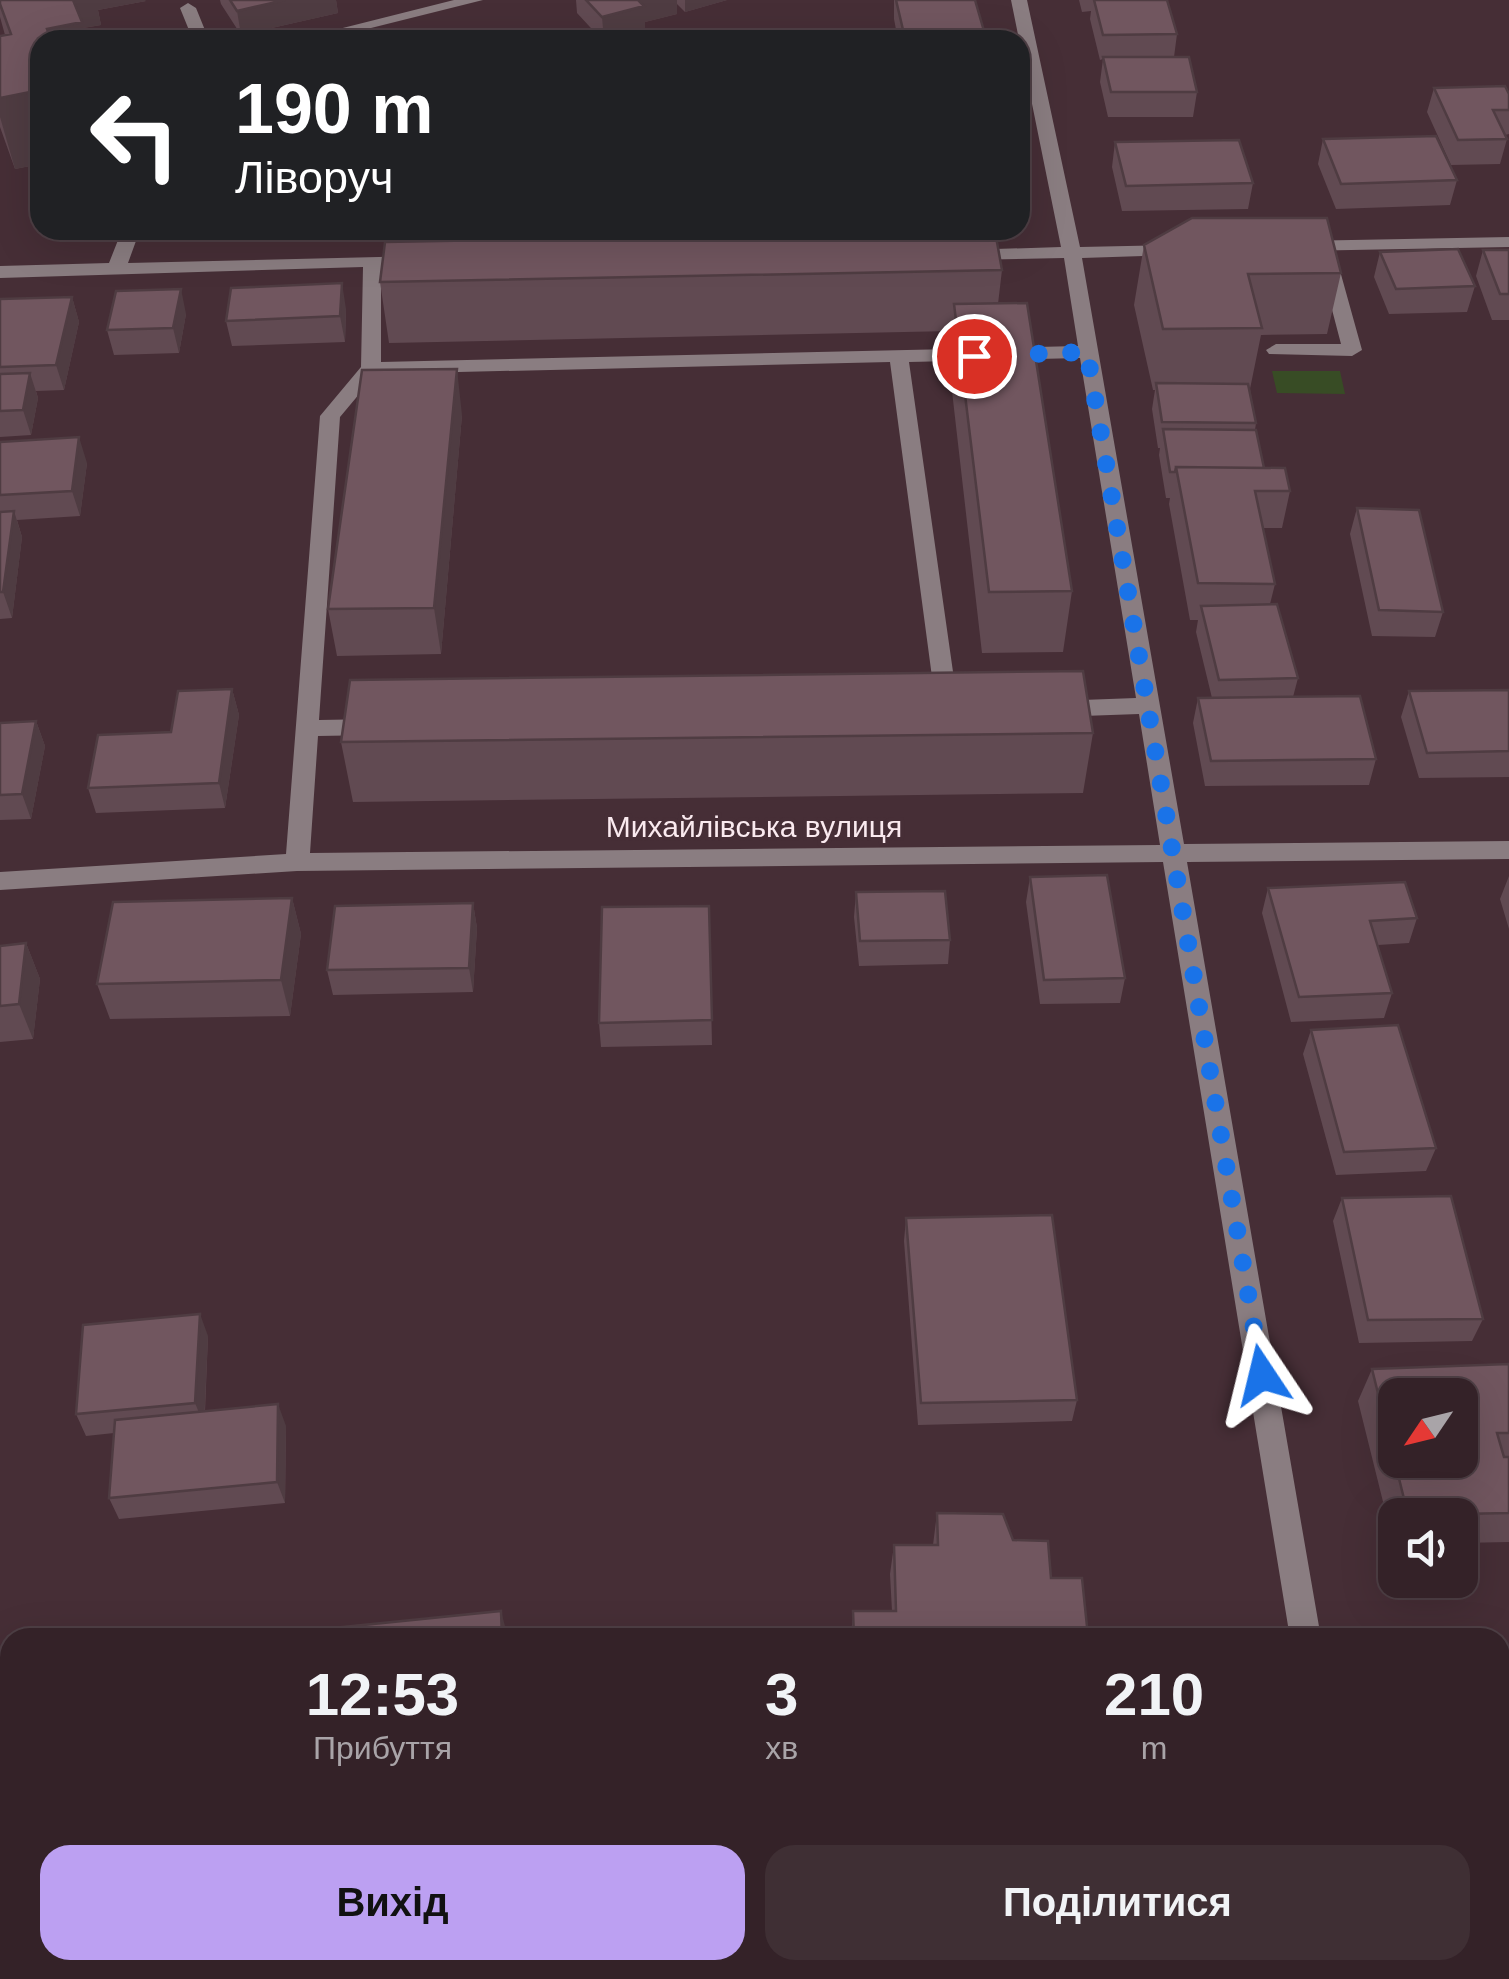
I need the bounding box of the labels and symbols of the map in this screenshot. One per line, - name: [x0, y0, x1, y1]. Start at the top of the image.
- pin: [932, 314, 1017, 399]
- street label: Михайлівська вулиця: [606, 810, 902, 843]
- position arrow: [1210, 1323, 1314, 1427]
- north arrow: [1378, 1378, 1478, 1478]

